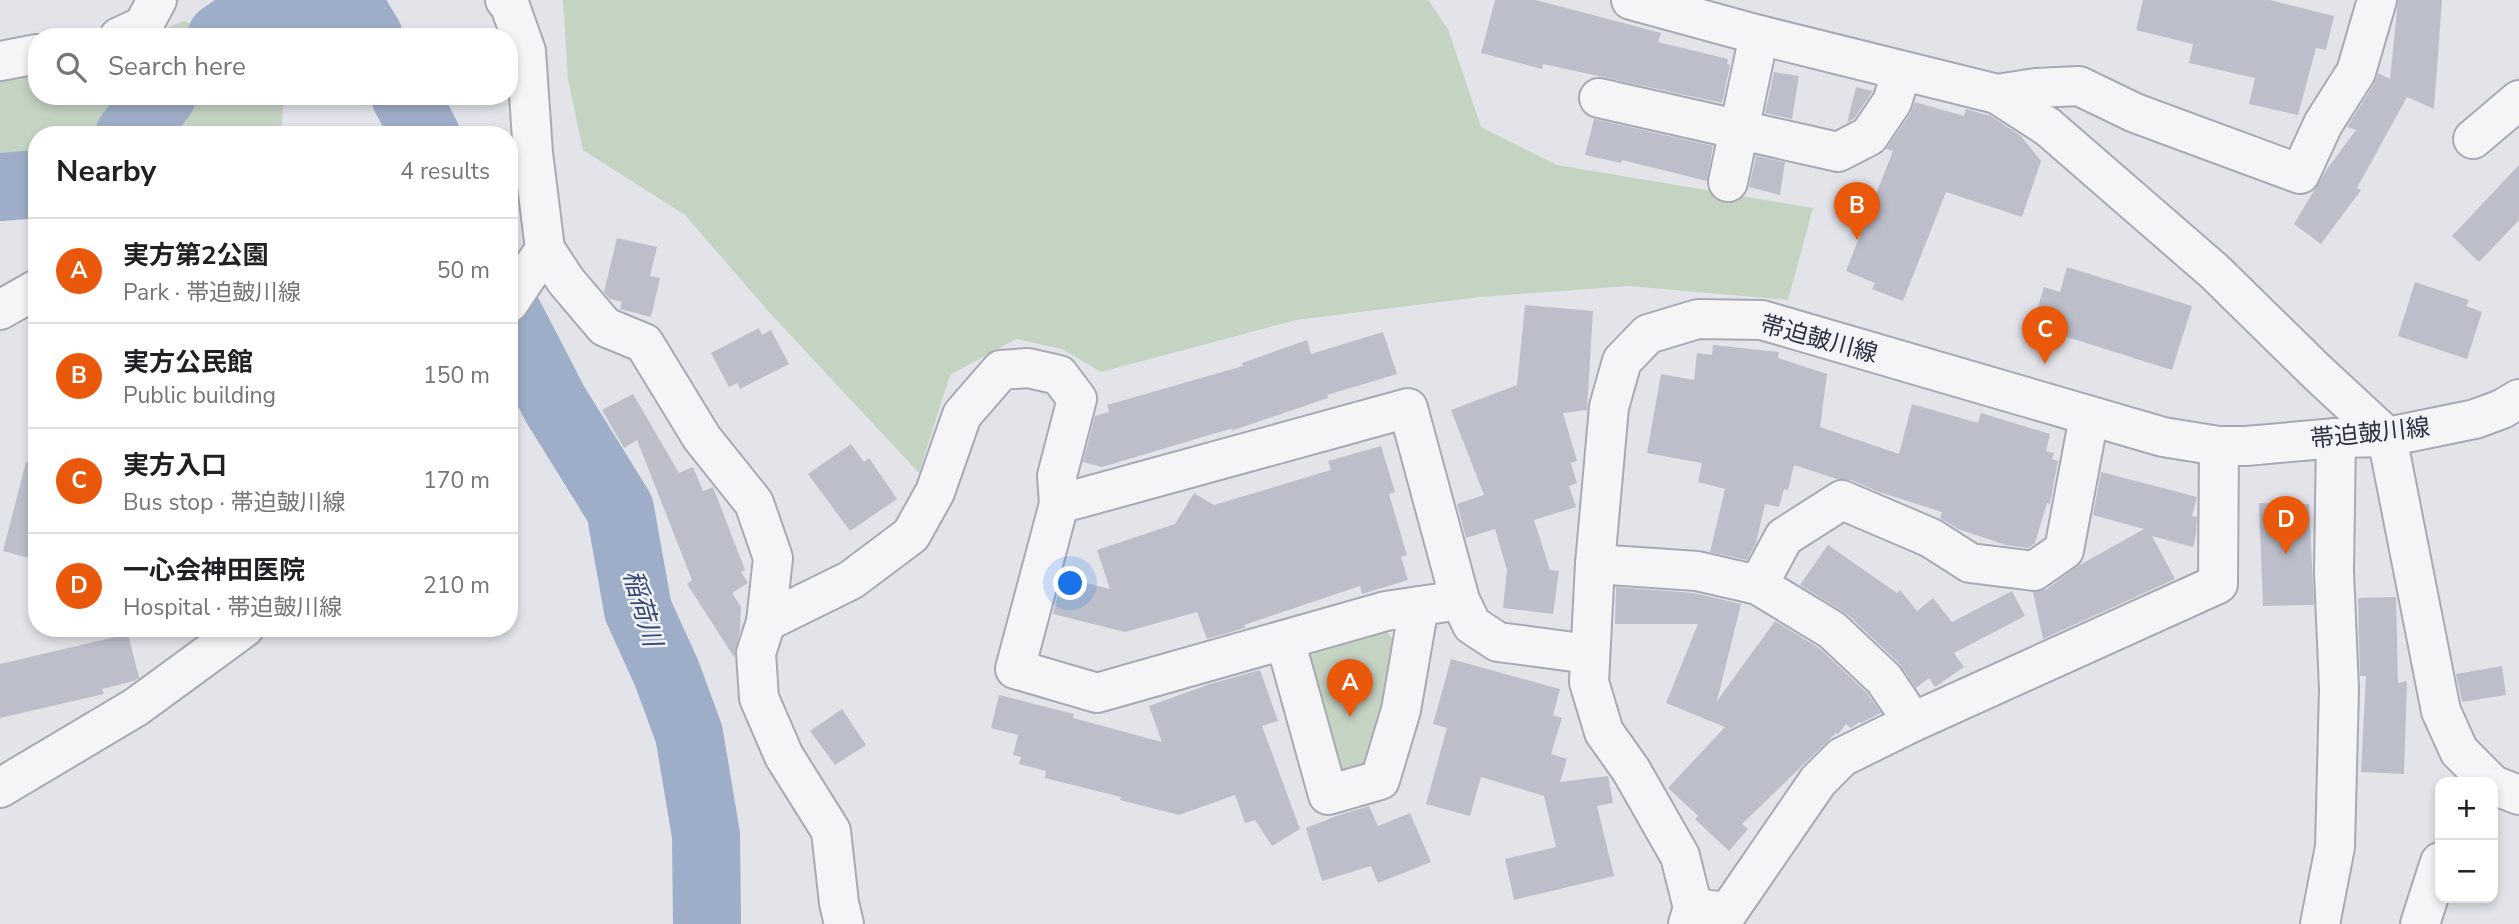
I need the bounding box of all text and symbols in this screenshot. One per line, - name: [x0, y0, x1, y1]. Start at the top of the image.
- search box: [28, 28, 518, 105]
- icon: search: [52, 48, 90, 86]
- text: Search here: [108, 49, 246, 84]
- text: Nearby: [56, 151, 156, 192]
- text: 4 results: [400, 156, 490, 187]
- pin: B: [1834, 182, 1880, 240]
- text: 実方第2公園: [123, 238, 269, 273]
- text: A: [70, 255, 88, 286]
- text: 50 m: [437, 255, 490, 286]
- text: Park · 帯迫皷川線: [123, 277, 301, 308]
- pin: C: [2022, 306, 2068, 364]
- street label: 帯迫皷川線: [1757, 308, 1881, 370]
- text: 実方公民館: [123, 345, 253, 380]
- text: B: [71, 360, 87, 391]
- text: 150 m: [423, 360, 490, 391]
- text: Public building: [123, 380, 276, 411]
- street label: 帯迫皷川線: [2309, 411, 2431, 455]
- text: 実方入口: [123, 448, 227, 483]
- text: C: [71, 465, 87, 496]
- text: 170 m: [423, 465, 490, 496]
- text: Bus stop · 帯迫皷川線: [123, 487, 346, 518]
- pin: D: [2263, 496, 2309, 554]
- text: 一心会神田医院: [123, 553, 305, 588]
- water label: 稲荷川: [615, 566, 671, 653]
- your location: [1053, 566, 1087, 600]
- text: D: [70, 570, 88, 601]
- text: 210 m: [423, 570, 490, 601]
- text: Hospital · 帯迫皷川線: [123, 592, 342, 623]
- pin: A: [1327, 659, 1373, 717]
- map controls: [2435, 777, 2498, 903]
- button: +: [2435, 777, 2498, 840]
- button: −: [2435, 840, 2498, 903]

